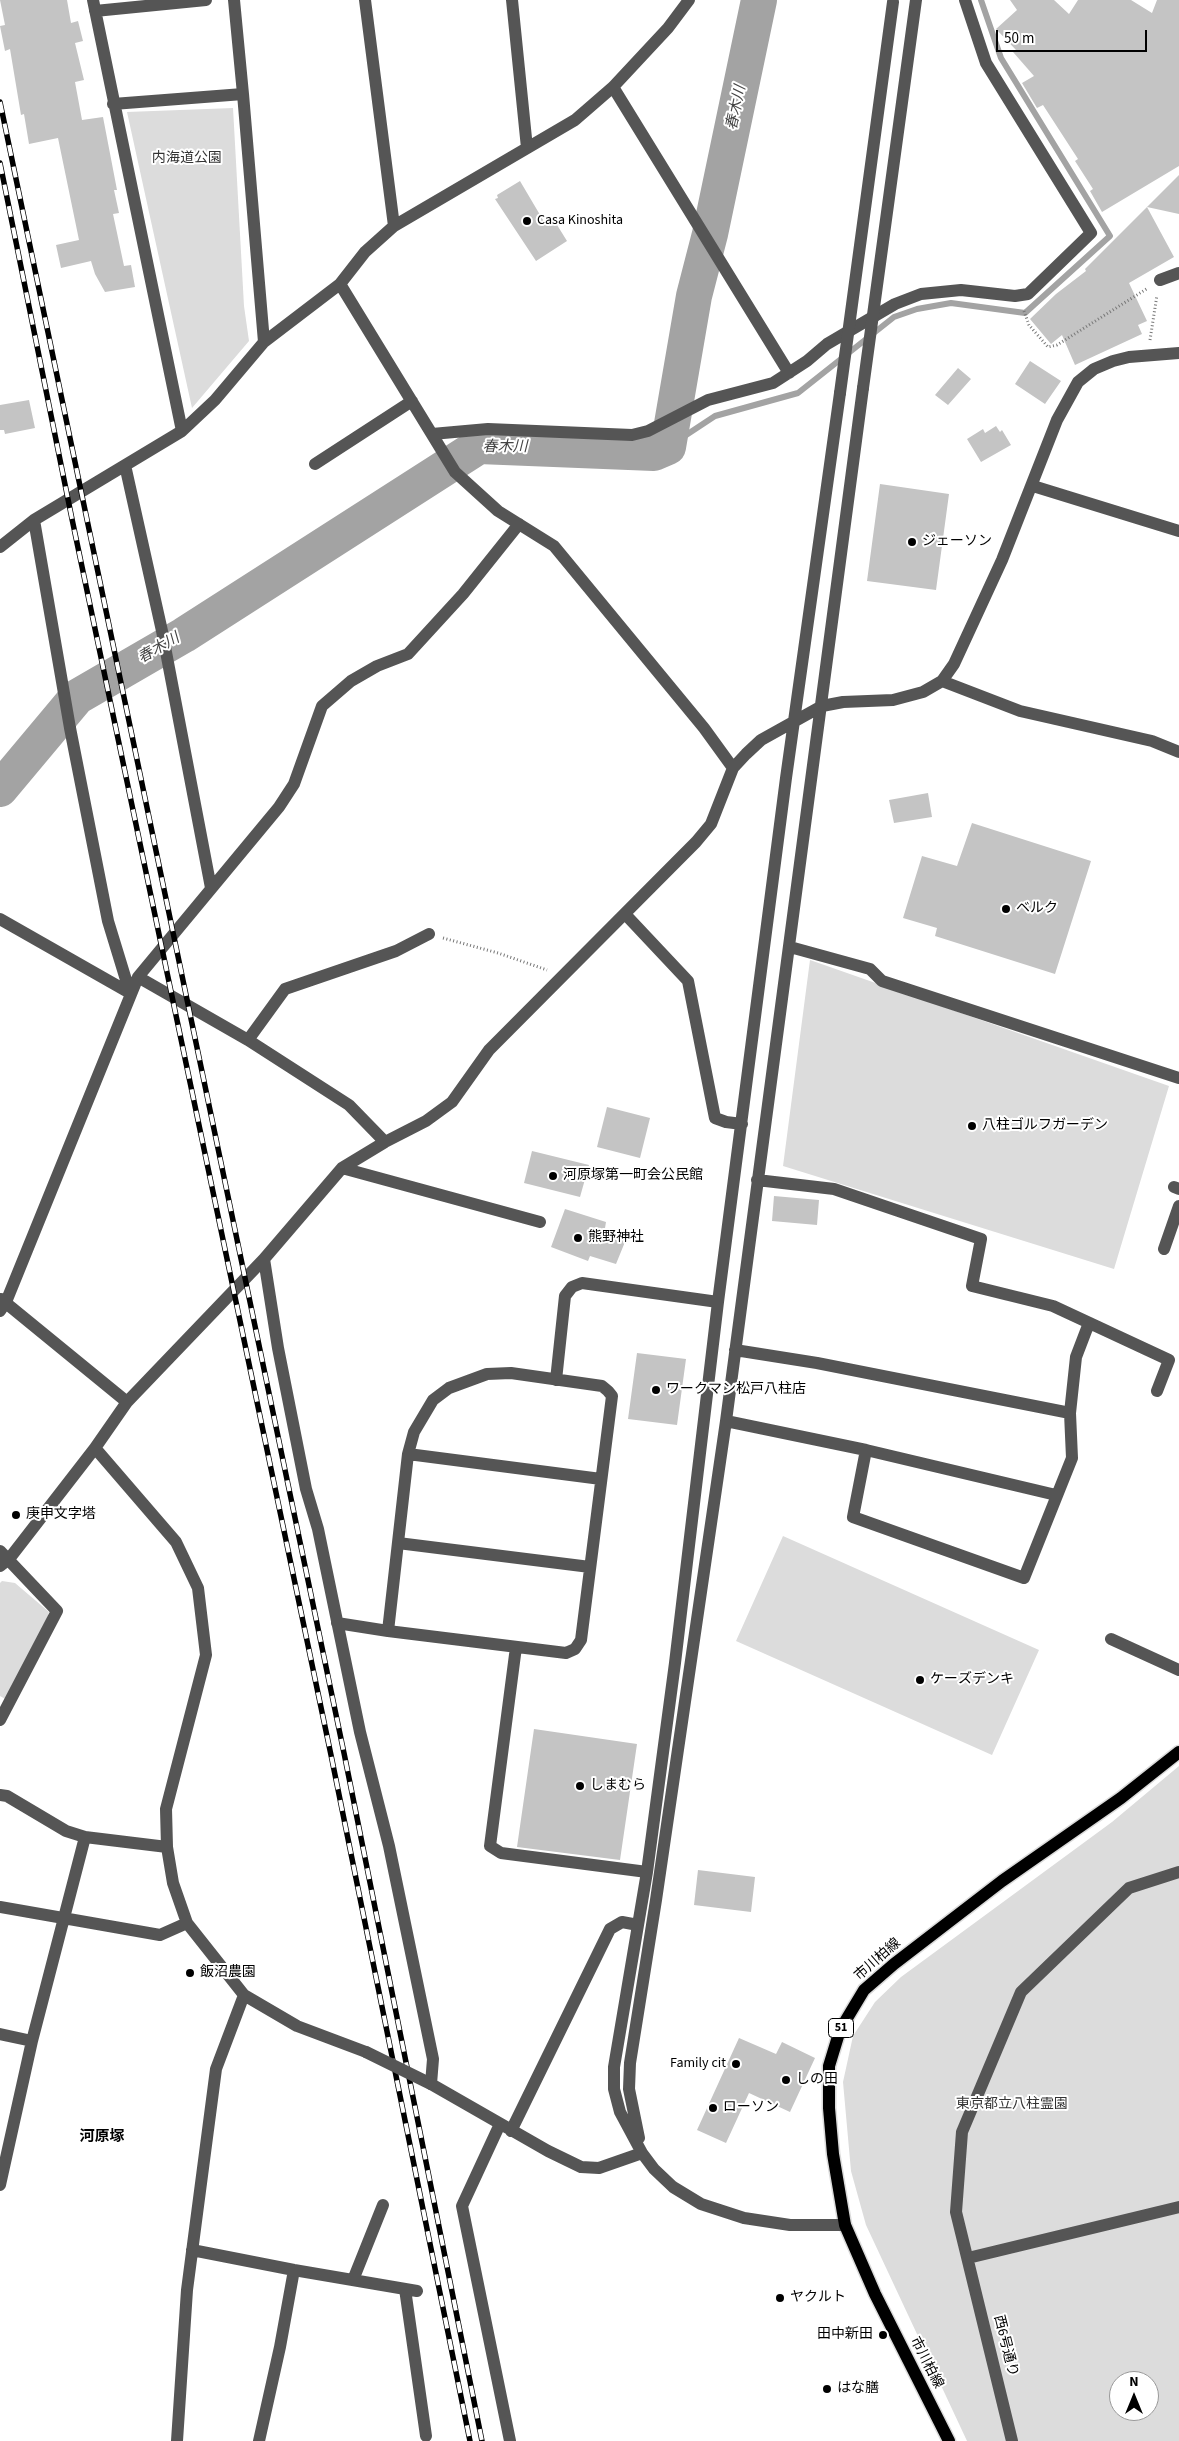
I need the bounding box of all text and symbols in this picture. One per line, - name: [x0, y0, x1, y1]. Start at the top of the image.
- scale bar: [999, 20, 1150, 52]
- text: 50 m: [1004, 28, 1034, 49]
- water label: 春木川: [724, 84, 750, 132]
- park label: 内海道公園: [152, 151, 222, 167]
- place label: Casa Kinoshita: [537, 213, 623, 229]
- marker: Casa Kinoshita: [521, 215, 533, 227]
- water label: 春木川: [483, 439, 527, 457]
- place label: ジェーソン: [922, 534, 992, 550]
- marker: ジェーソン: [906, 536, 918, 548]
- water label: 春木川: [135, 630, 183, 668]
- place label: ベルク: [1016, 901, 1058, 917]
- marker: ベルク: [1000, 903, 1012, 915]
- place label: 八柱ゴルフガーデン: [982, 1118, 1108, 1134]
- marker: 八柱ゴルフガーデン: [966, 1120, 978, 1132]
- place label: 河原塚第一町会公民館: [563, 1168, 703, 1184]
- marker: 河原塚第一町会公民館: [547, 1170, 559, 1182]
- place label: 熊野神社: [588, 1230, 644, 1246]
- marker: 熊野神社: [572, 1232, 584, 1244]
- place label: ワークマン松戸八柱店: [666, 1382, 806, 1398]
- marker: ワークマン松戸八柱店: [650, 1384, 662, 1396]
- place label: 庚申文字塔: [26, 1507, 96, 1523]
- marker: 庚申文字塔: [10, 1509, 22, 1521]
- place label: ケーズデンキ: [930, 1672, 1014, 1688]
- marker: ケーズデンキ: [914, 1674, 926, 1686]
- place label: しまむら: [590, 1778, 646, 1794]
- marker: しまむら: [574, 1780, 586, 1792]
- street label: 市川柏線: [851, 1935, 905, 1985]
- place label: 飯沼農園: [200, 1965, 256, 1981]
- marker: 飯沼農園: [184, 1967, 196, 1979]
- road number: 51: [828, 2019, 854, 2038]
- place label: Family cit: [670, 2056, 726, 2072]
- marker: Family cit: [730, 2058, 742, 2070]
- place label: しの田: [796, 2072, 838, 2088]
- marker: しの田: [780, 2074, 792, 2086]
- park label: 東京都立八柱霊園: [956, 2097, 1068, 2113]
- place label: ローソン: [723, 2100, 779, 2116]
- marker: ローソン: [707, 2102, 719, 2114]
- district label: 河原塚: [80, 2129, 124, 2147]
- place label: ヤクルト: [790, 2290, 846, 2306]
- marker: ヤクルト: [774, 2292, 786, 2304]
- street label: 西6号通り: [989, 2313, 1021, 2379]
- place label: 田中新田: [817, 2327, 873, 2343]
- marker: 田中新田: [877, 2329, 889, 2341]
- street label: 市川柏線: [906, 2334, 946, 2392]
- north arrow: [1109, 2371, 1159, 2421]
- text: N: [1129, 2372, 1139, 2392]
- place label: はな膳: [837, 2381, 879, 2397]
- marker: はな膳: [821, 2383, 833, 2395]

